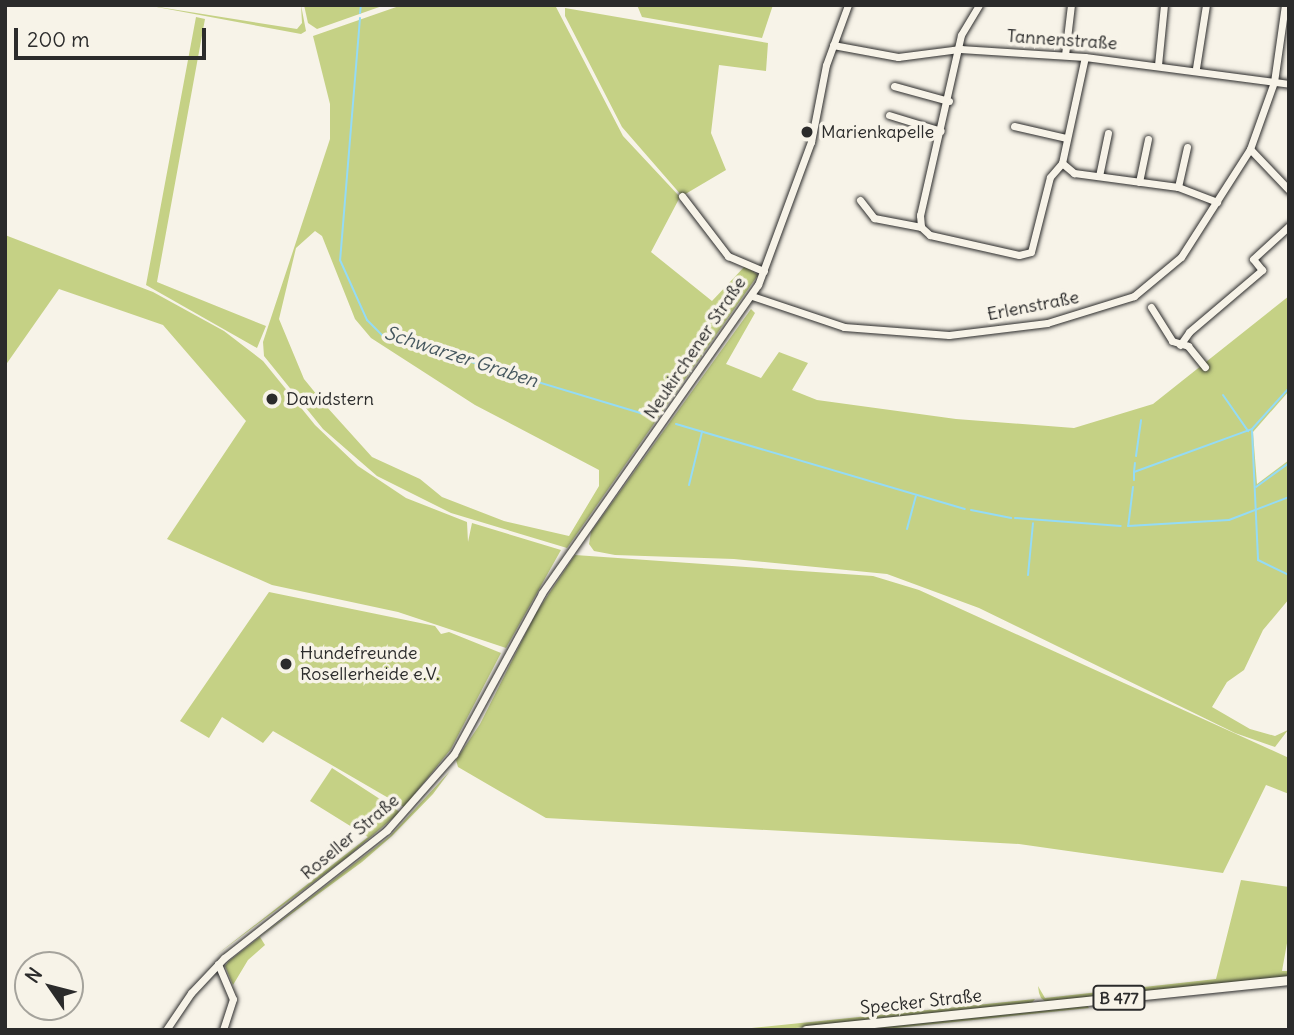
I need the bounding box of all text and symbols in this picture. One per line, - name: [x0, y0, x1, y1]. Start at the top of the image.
- scale bar: [18, 14, 210, 58]
- street label: Tannenstraße: [1006, 25, 1118, 55]
- text: 200 m: [27, 26, 90, 53]
- place label: Marienkapelle: [821, 121, 934, 143]
- marker: Marienkapelle: [799, 124, 815, 140]
- street label: Neukirchener Straße: [639, 273, 751, 423]
- street label: Erlenstraße: [985, 287, 1081, 325]
- water label: Schwarzer Graben: [382, 321, 540, 393]
- place label: Davidstern: [286, 388, 374, 410]
- marker: Davidstern: [264, 391, 280, 407]
- place label: Hundefreunde Rosellerheide e.V.: [300, 643, 440, 686]
- marker: Hundefreunde Rosellerheide e.V.: [278, 656, 294, 672]
- street label: Roseller Straße: [297, 790, 403, 884]
- north arrow: [14, 951, 84, 1021]
- text: N: [20, 963, 47, 987]
- street label: Specker Straße: [859, 985, 983, 1019]
- road number: B 477: [1091, 986, 1147, 1010]

